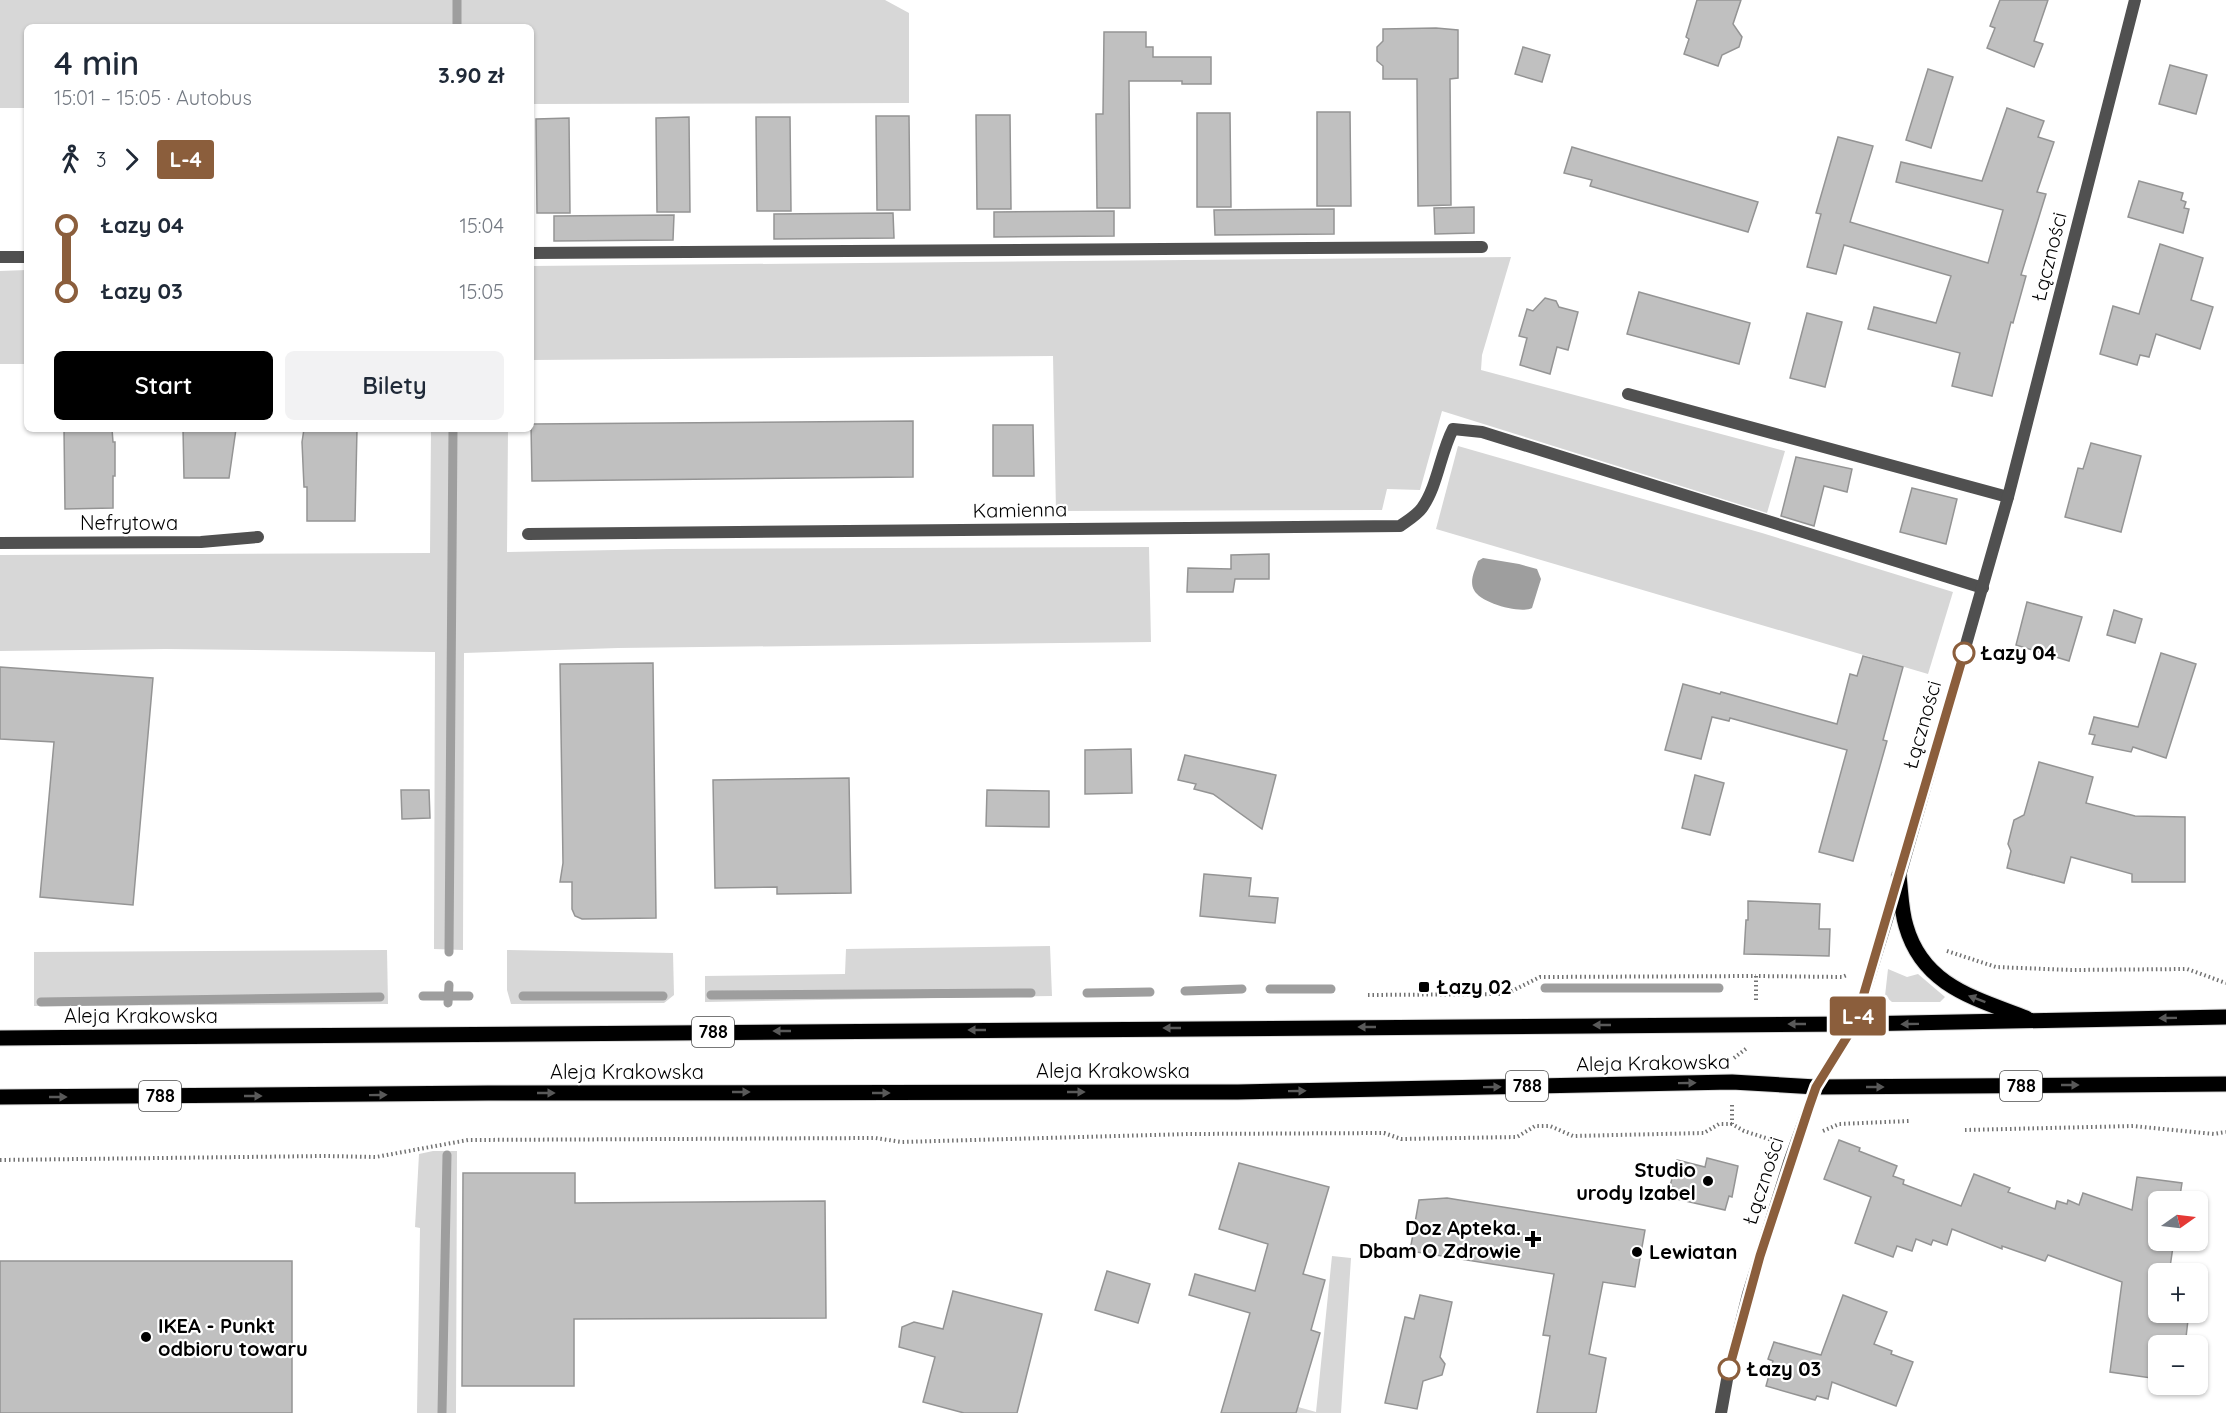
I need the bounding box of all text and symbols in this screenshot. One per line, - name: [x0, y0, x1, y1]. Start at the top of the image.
- text: 4 min: [54, 42, 139, 83]
- text: 3.90 zł: [438, 61, 504, 89]
- text: 15:01 – 15:05 · Autobus: [54, 85, 252, 110]
- icon: walk: [54, 143, 87, 176]
- icon: forward: [115, 143, 148, 176]
- text: L-4: [169, 146, 202, 172]
- text: 3: [96, 147, 106, 172]
- street label: Łączności: [2025, 210, 2072, 304]
- text: Łazy 04: [100, 211, 184, 239]
- text: 15:04: [460, 213, 504, 238]
- text: Łazy 03: [100, 277, 183, 305]
- text: 15:05: [459, 279, 504, 304]
- button: Start: [54, 351, 273, 420]
- button: Bilety: [285, 351, 504, 420]
- street label: Kamienna: [972, 496, 1068, 523]
- street label: Nefrytowa: [80, 510, 178, 535]
- place label: Łazy 04: [1980, 640, 2057, 665]
- marker: Łazy 04: [1953, 642, 1975, 664]
- street label: Łączności: [1897, 678, 1946, 772]
- place label: Łazy 02: [1436, 974, 1512, 999]
- marker: Łazy 02: [1417, 980, 1431, 994]
- one-way arrow: [1968, 993, 1986, 1003]
- line badge: L-4: [1824, 996, 1892, 1036]
- street label: Aleja Krakowska: [64, 1003, 218, 1028]
- text: L-4: [1842, 1003, 1874, 1029]
- one-way arrow: [2158, 1013, 2177, 1023]
- road number: 788: [692, 1017, 734, 1047]
- one-way arrow: [1787, 1019, 1806, 1029]
- one-way arrow: [1900, 1019, 1919, 1029]
- one-way arrow: [1592, 1020, 1611, 1030]
- one-way arrow: [1358, 1022, 1377, 1032]
- one-way arrow: [1163, 1023, 1182, 1033]
- one-way arrow: [968, 1025, 987, 1035]
- one-way arrow: [773, 1026, 792, 1036]
- street label: Aleja Krakowska: [1576, 1049, 1730, 1076]
- street label: Aleja Krakowska: [1036, 1058, 1190, 1083]
- street label: Aleja Krakowska: [550, 1059, 704, 1084]
- road number: 788: [1506, 1071, 1548, 1101]
- road number: 788: [2000, 1071, 2042, 1101]
- one-way arrow: [1677, 1078, 1696, 1088]
- one-way arrow: [2060, 1080, 2079, 1090]
- road number: 788: [139, 1081, 181, 1111]
- one-way arrow: [1482, 1082, 1501, 1092]
- one-way arrow: [1865, 1082, 1884, 1092]
- one-way arrow: [1287, 1086, 1306, 1096]
- one-way arrow: [732, 1087, 751, 1097]
- one-way arrow: [1067, 1087, 1086, 1097]
- one-way arrow: [537, 1088, 556, 1098]
- one-way arrow: [872, 1088, 891, 1098]
- one-way arrow: [368, 1090, 387, 1100]
- one-way arrow: [244, 1091, 263, 1101]
- one-way arrow: [49, 1092, 68, 1102]
- street label: Łączności: [1737, 1134, 1789, 1228]
- place label: Studio urody Izabel: [1576, 1157, 1696, 1205]
- marker: Studio urody Izabel: [1701, 1174, 1715, 1188]
- north arrow: [2148, 1191, 2208, 1251]
- map controls: [2148, 1191, 2208, 1395]
- place label: Doz Apteka. Dbam O Zdrowie: [1359, 1215, 1521, 1263]
- marker: Doz Apteka. Dbam O Zdrowie: [1526, 1232, 1540, 1246]
- place label: Lewiatan: [1649, 1239, 1737, 1264]
- marker: Lewiatan: [1630, 1245, 1644, 1259]
- button: +: [2148, 1263, 2208, 1323]
- place label: IKEA - Punkt odbioru towaru: [158, 1313, 308, 1361]
- marker: IKEA - Punkt odbioru towaru: [139, 1330, 153, 1344]
- button: −: [2148, 1335, 2208, 1395]
- place label: Łazy 03: [1746, 1356, 1821, 1381]
- marker: Łazy 03: [1718, 1358, 1740, 1380]

